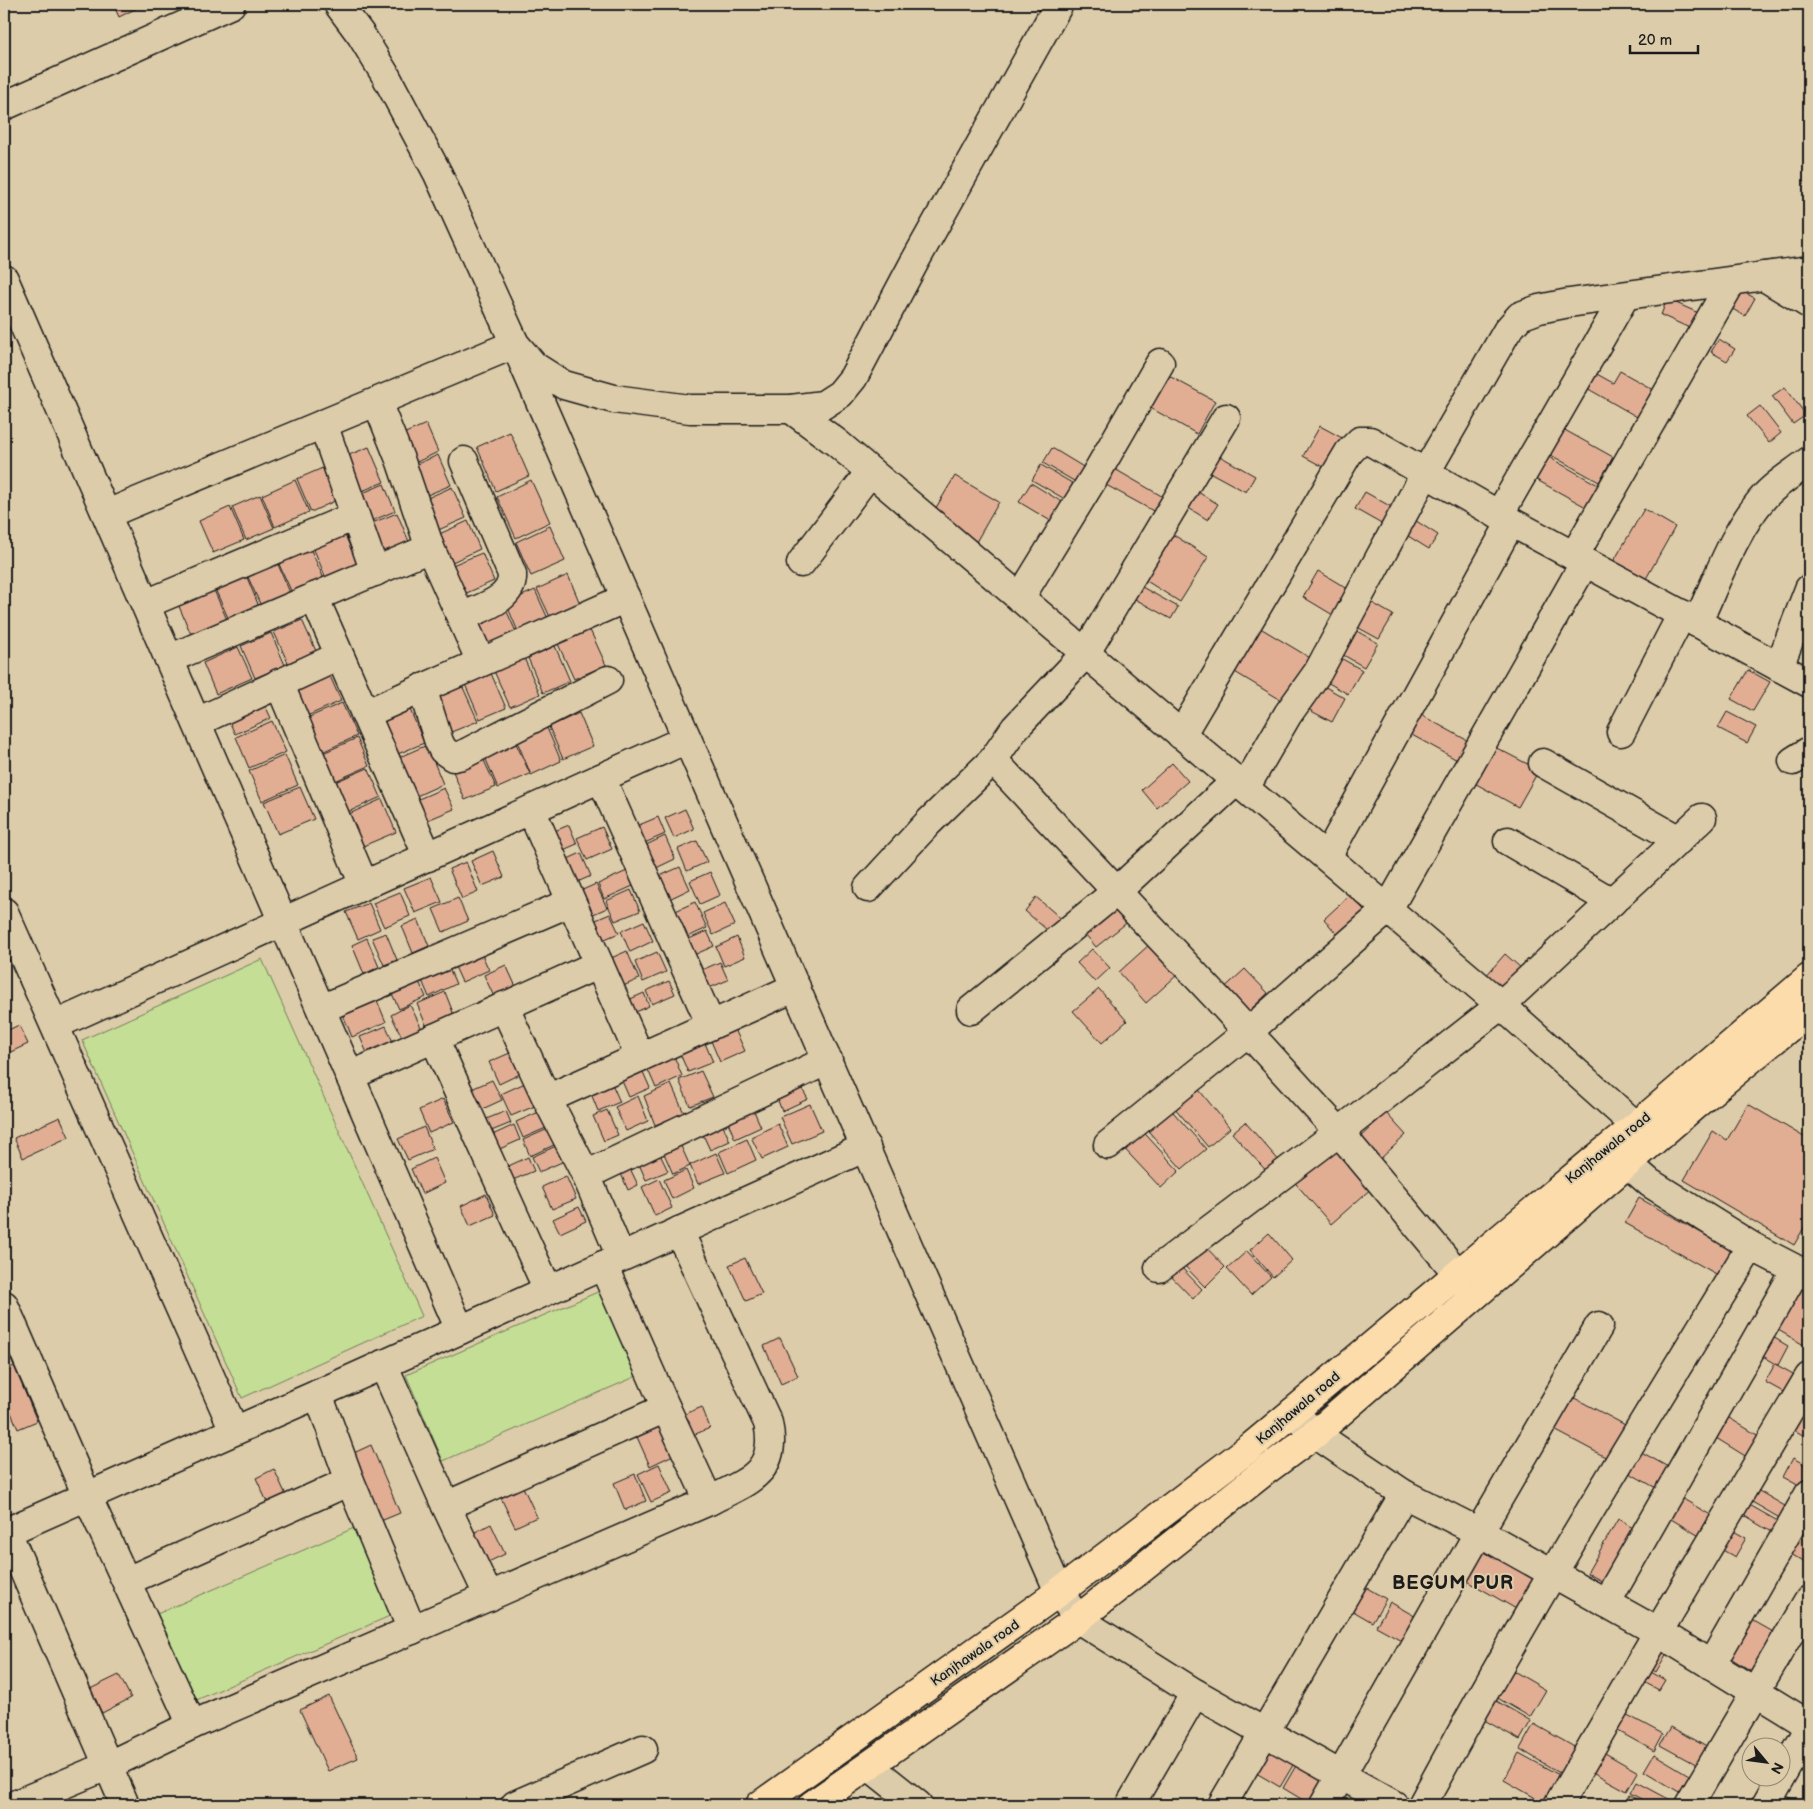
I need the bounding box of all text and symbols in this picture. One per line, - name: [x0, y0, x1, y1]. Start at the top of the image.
- scale bar: [1630, 22, 1698, 54]
- text: 20 m: [1638, 31, 1672, 50]
- street label: Kanjhawala road: [1562, 1109, 1654, 1187]
- street label: Kanjhawala road: [1253, 1368, 1343, 1448]
- district label: BEGUM PUR: [1392, 1572, 1514, 1595]
- street label: Kanjhawala road: [927, 1616, 1023, 1690]
- north arrow: [1740, 1736, 1790, 1786]
- text: N: [1767, 1759, 1787, 1777]

